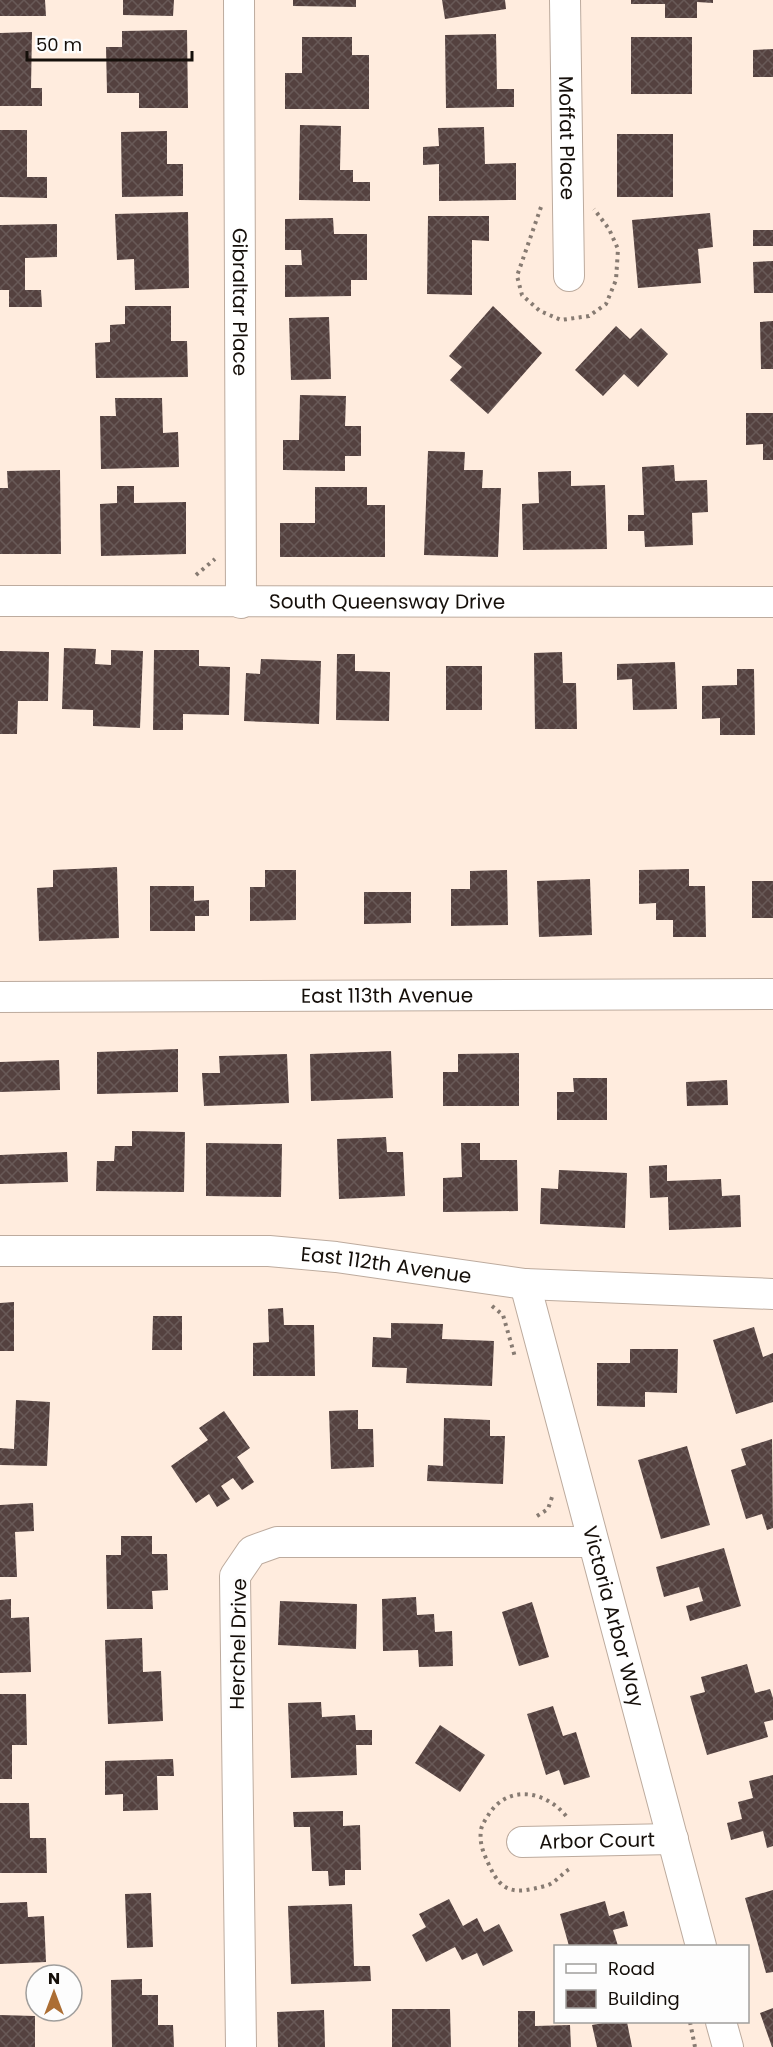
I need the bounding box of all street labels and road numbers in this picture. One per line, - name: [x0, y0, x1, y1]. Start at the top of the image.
- street label: Moffat Place: [552, 76, 582, 200]
- street label: Gibraltar Place: [226, 228, 254, 376]
- street label: South Queensway Drive: [269, 587, 505, 616]
- street label: East 113th Avenue: [301, 981, 473, 1010]
- street label: East 112th Avenue: [300, 1240, 473, 1290]
- street label: Victoria Arbor Way: [576, 1523, 651, 1710]
- street label: Herchel Drive: [223, 1578, 253, 1710]
- street label: Arbor Court: [539, 1825, 655, 1856]

